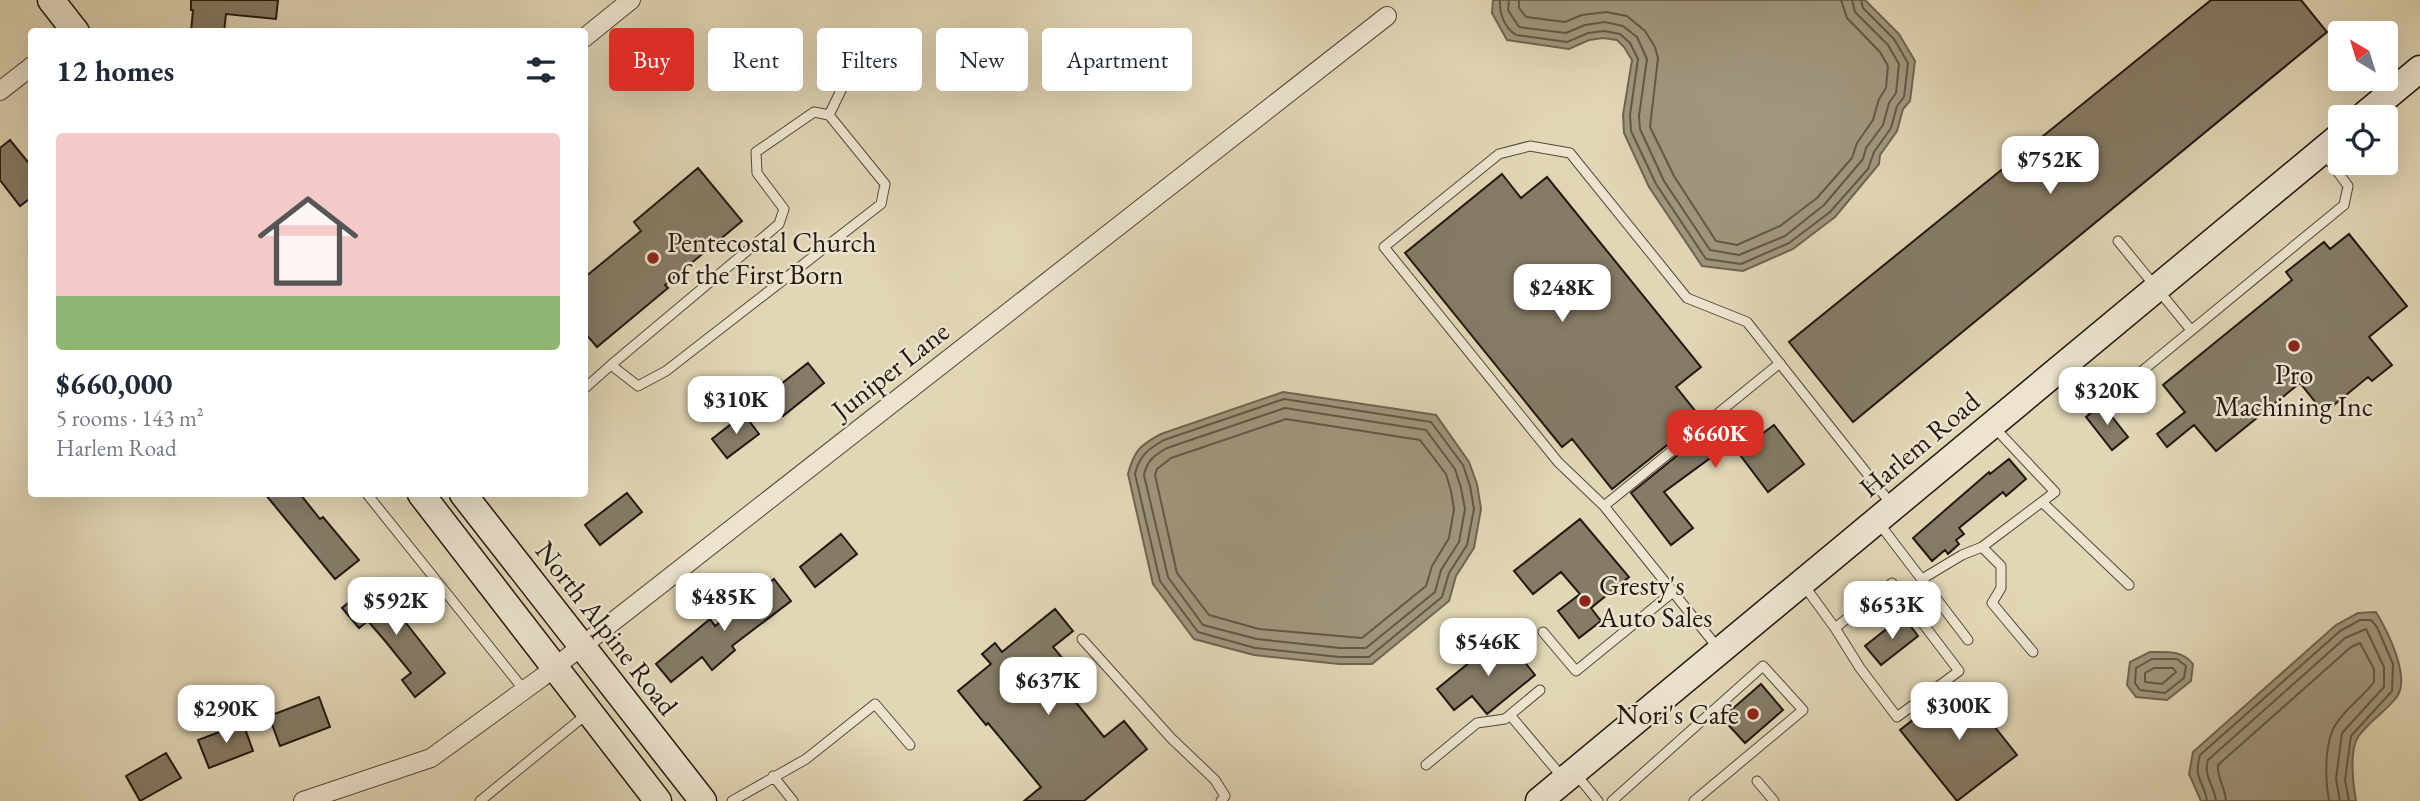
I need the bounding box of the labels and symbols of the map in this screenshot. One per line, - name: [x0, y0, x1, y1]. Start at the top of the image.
- north arrow: [2328, 21, 2398, 91]
- pin: $752K: [2001, 136, 2099, 196]
- place label: Pentecostal Church of the First Born: [667, 224, 876, 292]
- marker: Pentecostal Church of the First Born: [645, 250, 661, 266]
- pin: $248K: [1513, 264, 1611, 324]
- street label: Juniper Lane: [822, 313, 956, 428]
- marker: Pro Machining Inc: [2286, 338, 2302, 354]
- place label: Pro Machining Inc: [2215, 356, 2373, 424]
- pin: $320K: [2058, 368, 2156, 427]
- pin: $310K: [687, 376, 785, 436]
- street label: Harlem Road: [1851, 382, 1987, 505]
- pin: $660K: [1666, 410, 1764, 470]
- street label: North Alpine Road: [528, 534, 687, 723]
- place label: Gresty's Auto Sales: [1598, 567, 1712, 635]
- pin: $485K: [675, 574, 773, 633]
- pin: $592K: [347, 578, 445, 637]
- pin: $653K: [1843, 582, 1941, 641]
- marker: Gresty's Auto Sales: [1577, 593, 1593, 609]
- pin: $546K: [1439, 618, 1537, 678]
- pin: $637K: [999, 658, 1097, 717]
- pin: $300K: [1910, 682, 2008, 742]
- pin: $290K: [177, 686, 275, 745]
- place label: Nori's Cafe: [1616, 696, 1739, 732]
- marker: Nori's Cafe: [1745, 706, 1761, 722]

